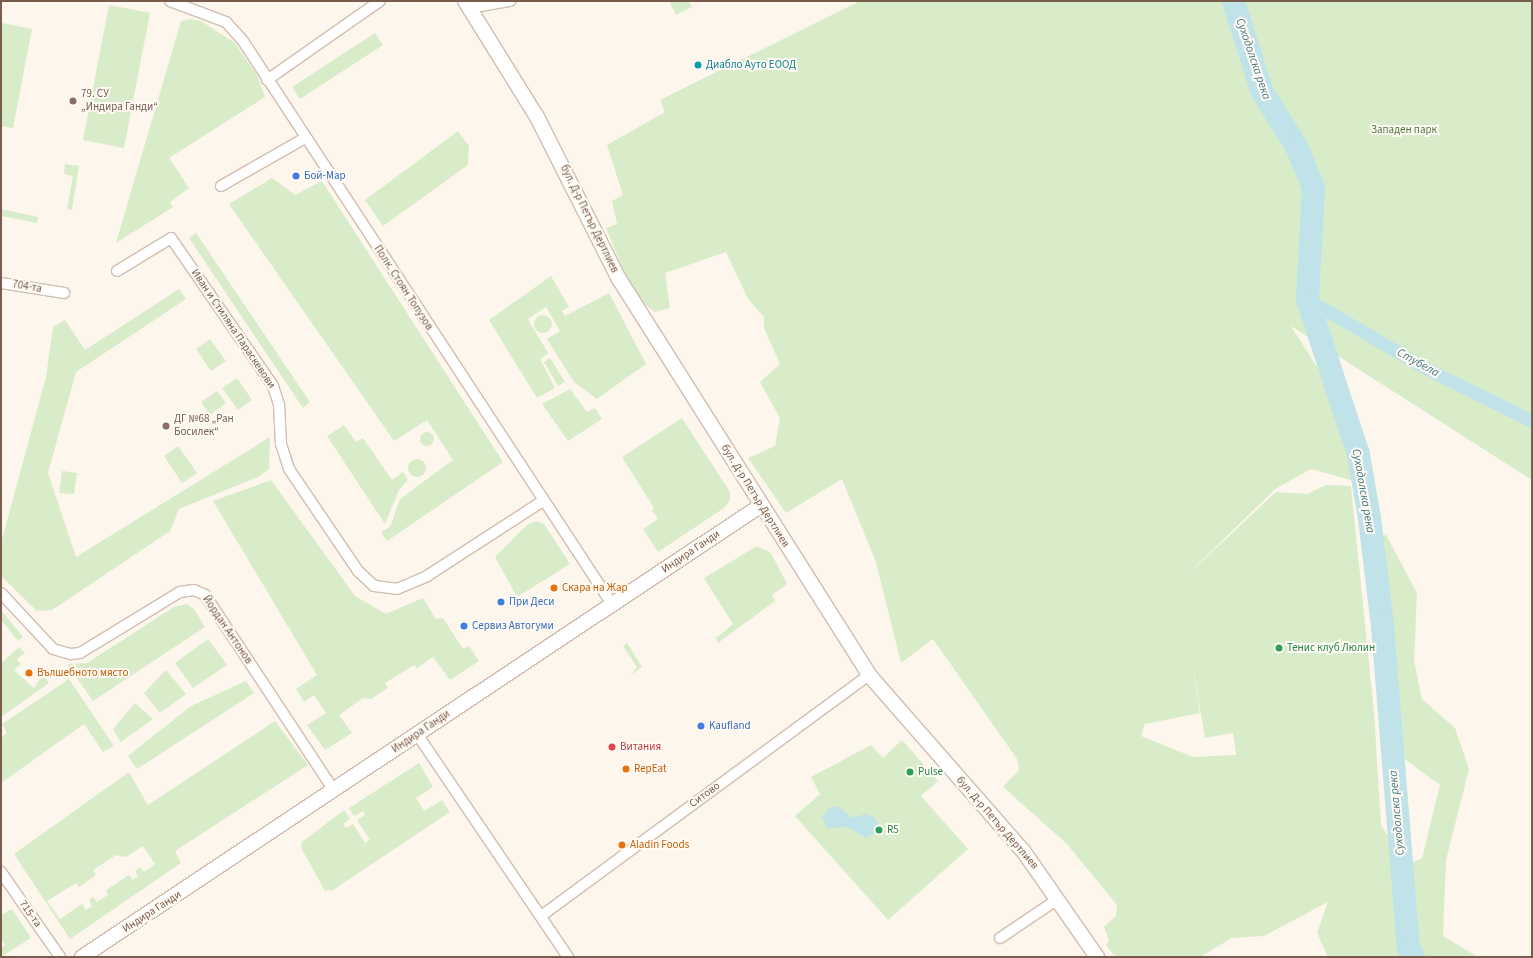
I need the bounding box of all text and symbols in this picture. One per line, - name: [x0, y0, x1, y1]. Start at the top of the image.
- water label: Суходолска река: [1232, 16, 1274, 102]
- place label: Диабло Ауто ЕООД: [706, 58, 796, 72]
- marker: Диабло Ауто ЕООД: [693, 60, 703, 70]
- place label: 79. СУ „Индира Ганди“: [81, 88, 158, 114]
- marker: 79. СУ „Индира Ганди“: [68, 96, 78, 106]
- park label: Западен парк: [1371, 123, 1437, 137]
- street label: бул. Д-р Петър Дертлиев: [557, 163, 621, 275]
- place label: Бой-Мар: [304, 169, 346, 183]
- marker: Бой-Мар: [291, 171, 301, 181]
- street label: Полк. Стоян Топузов: [371, 243, 435, 333]
- street label: Иван и Стиляна Параскевови: [188, 267, 278, 391]
- street label: 704-та: [11, 278, 43, 296]
- water label: Стубела: [1394, 346, 1442, 380]
- place label: ДГ №68 „Ран Босилек“: [174, 413, 234, 439]
- marker: ДГ №68 „Ран Босилек“: [161, 421, 171, 431]
- street label: бул. Д-р Петър Дертлиев: [718, 442, 792, 550]
- water label: Суходолска река: [1348, 448, 1378, 534]
- street label: Индира Ганди: [659, 528, 723, 576]
- place label: Скара на Жар: [562, 581, 628, 595]
- marker: Скара на Жар: [549, 583, 559, 593]
- street label: Йордан Антонов: [199, 593, 255, 667]
- place label: При Деси: [509, 595, 554, 609]
- marker: При Деси: [496, 597, 506, 607]
- place label: Сервиз Автогуми: [472, 619, 554, 633]
- marker: Сервиз Автогуми: [459, 621, 469, 631]
- place label: Тенис клуб Люлин: [1287, 641, 1375, 655]
- marker: Тенис клуб Люлин: [1274, 643, 1284, 653]
- place label: Вълшебното място: [37, 666, 128, 680]
- marker: Вълшебното място: [24, 668, 34, 678]
- street label: Индира Ганди: [389, 708, 453, 756]
- place label: Kaufland: [709, 719, 751, 733]
- marker: Kaufland: [696, 721, 706, 731]
- place label: Витания: [620, 740, 661, 754]
- marker: Витания: [607, 742, 617, 752]
- place label: RepEat: [634, 762, 667, 776]
- marker: RepEat: [621, 764, 631, 774]
- place label: Pulse: [918, 765, 943, 779]
- marker: Pulse: [905, 767, 915, 777]
- water label: Суходолска река: [1386, 770, 1408, 856]
- street label: бул. Д-р Петър Дертлиев: [953, 774, 1041, 872]
- street label: Ситово: [687, 779, 723, 811]
- place label: R5: [887, 823, 899, 837]
- marker: R5: [874, 825, 884, 835]
- place label: Aladin Foods: [630, 838, 689, 852]
- marker: Aladin Foods: [617, 840, 627, 850]
- street label: Индира Ганди: [120, 888, 184, 936]
- street label: 715-та: [16, 898, 44, 930]

